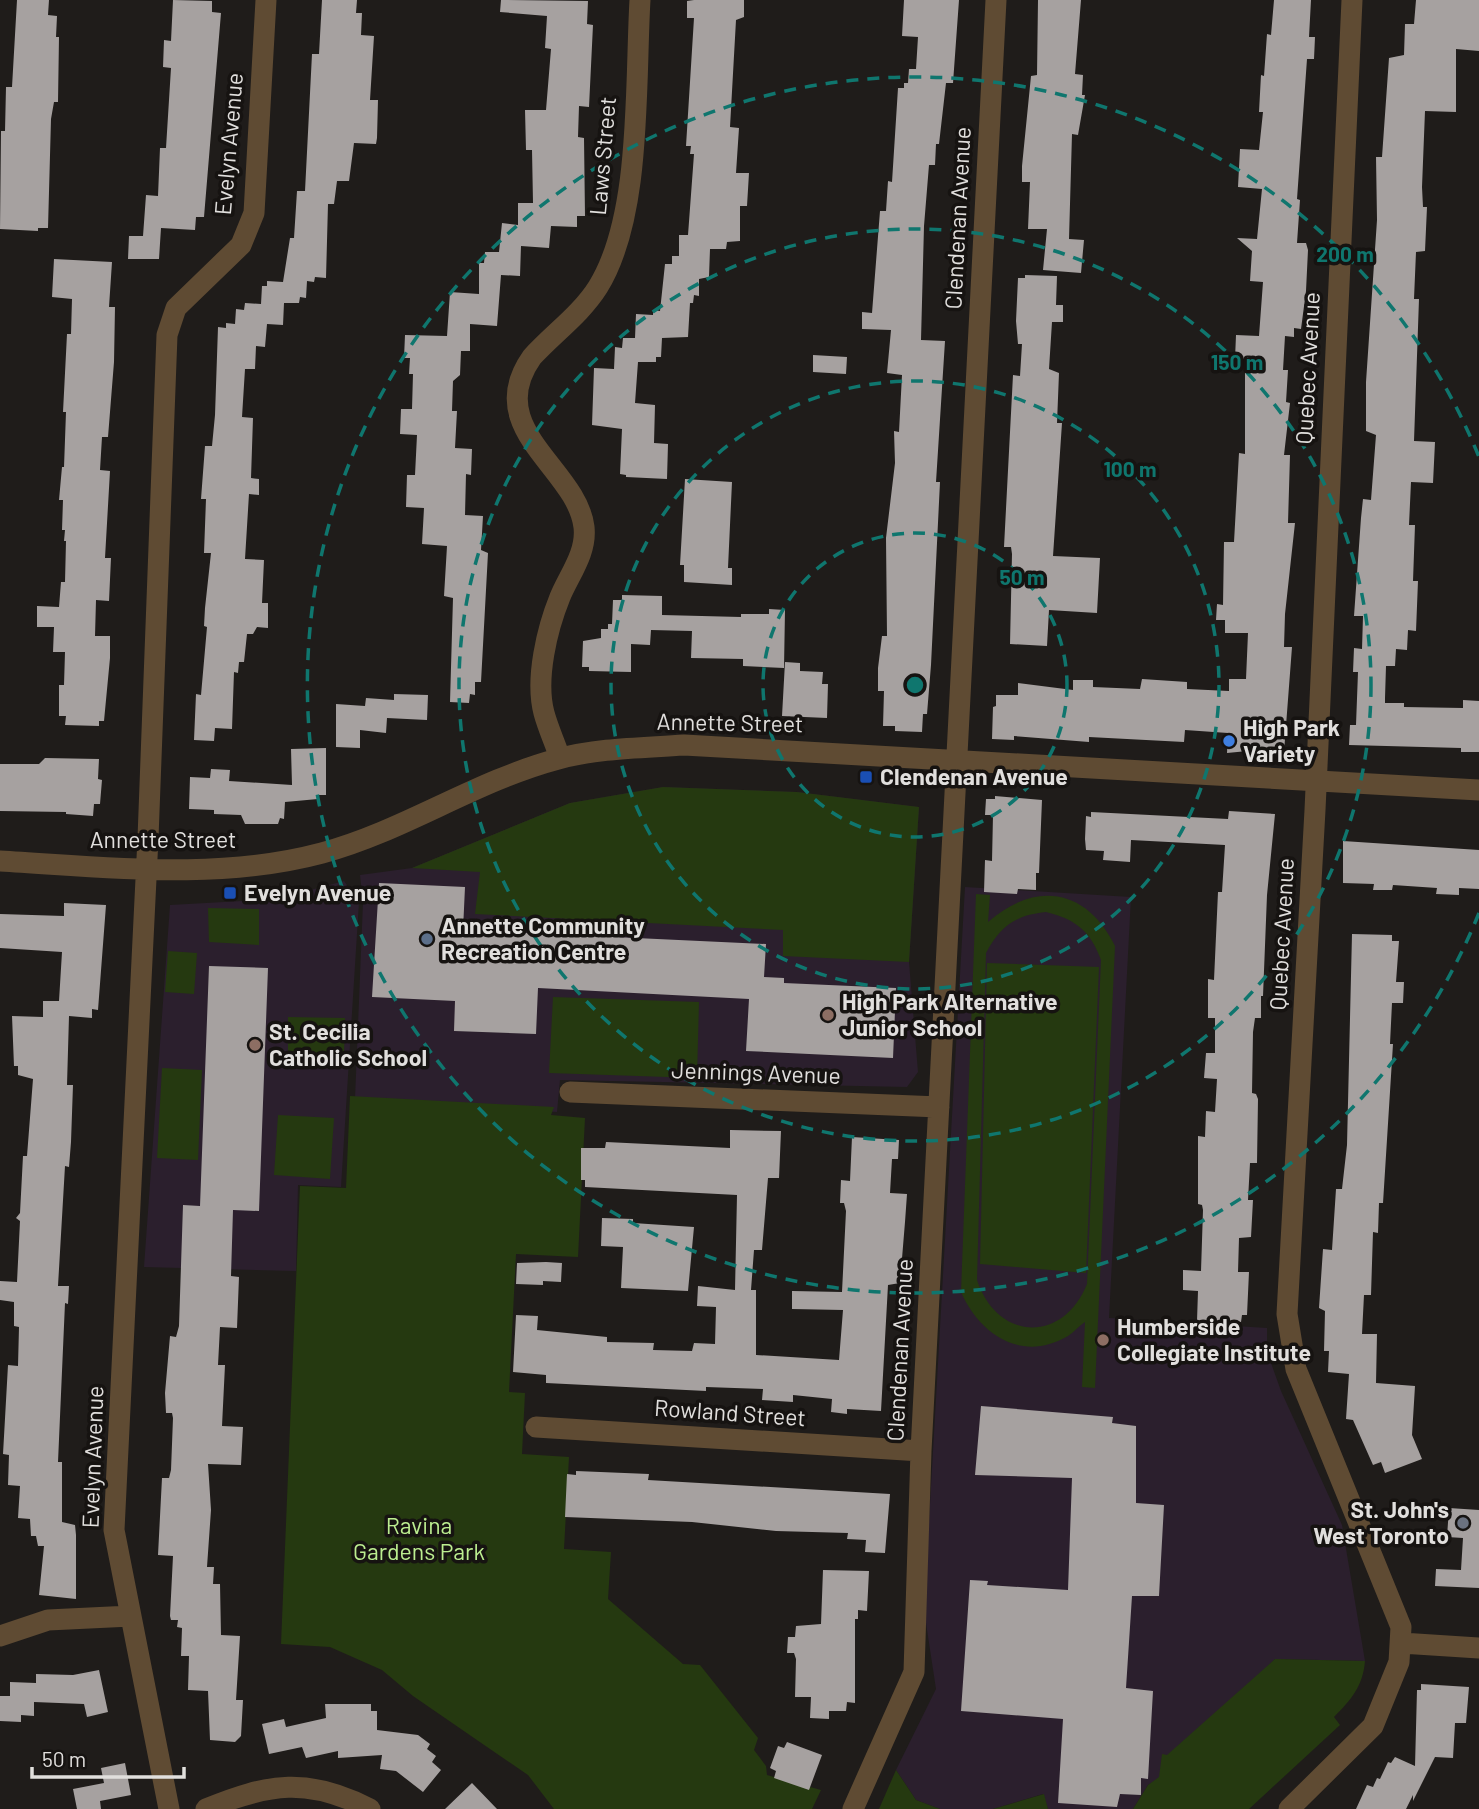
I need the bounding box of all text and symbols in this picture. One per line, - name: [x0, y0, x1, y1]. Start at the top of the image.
- street label: Evelyn Avenue: [208, 72, 248, 216]
- street label: Laws Street: [583, 95, 621, 216]
- street label: Clendenan Avenue: [938, 126, 976, 310]
- text: 200 m: [1316, 241, 1374, 266]
- street label: Quebec Avenue: [1289, 291, 1325, 445]
- text: 150 m: [1211, 349, 1263, 374]
- text: 100 m: [1103, 456, 1157, 481]
- text: 50 m: [999, 564, 1045, 589]
- centre of rings: [903, 673, 927, 697]
- street label: Annette Street: [656, 707, 804, 737]
- place label: High Park Variety: [1243, 713, 1340, 767]
- marker: High Park Variety: [1221, 733, 1237, 749]
- place label: Clendenan Avenue: [880, 762, 1068, 790]
- marker: Clendenan Avenue: [858, 769, 874, 785]
- street label: Annette Street: [90, 825, 236, 853]
- street label: Quebec Avenue: [1263, 857, 1299, 1011]
- place label: Evelyn Avenue: [244, 878, 391, 906]
- marker: Evelyn Avenue: [222, 885, 238, 901]
- place label: Annette Community Recreation Centre: [441, 911, 645, 965]
- marker: Annette Community Recreation Centre: [419, 931, 435, 947]
- place label: High Park Alternative Junior School: [842, 987, 1058, 1041]
- marker: High Park Alternative Junior School: [820, 1007, 836, 1023]
- place label: St. Cecilia Catholic School: [269, 1017, 427, 1071]
- marker: St. Cecilia Catholic School: [247, 1037, 263, 1053]
- street label: Jennings Avenue: [671, 1055, 841, 1089]
- street label: Clendenan Avenue: [880, 1258, 918, 1442]
- place label: Humberside Collegiate Institute: [1117, 1312, 1311, 1366]
- marker: Humberside Collegiate Institute: [1095, 1332, 1111, 1348]
- street label: Evelyn Avenue: [76, 1385, 108, 1529]
- street label: Rowland Street: [653, 1393, 807, 1431]
- place label: St. John's West Toronto: [1313, 1495, 1449, 1549]
- park label: Ravina Gardens Park: [353, 1511, 485, 1565]
- marker: St. John's West Toronto: [1455, 1515, 1471, 1531]
- scale bar: [32, 1736, 184, 1780]
- text: 50 m: [42, 1746, 86, 1771]

